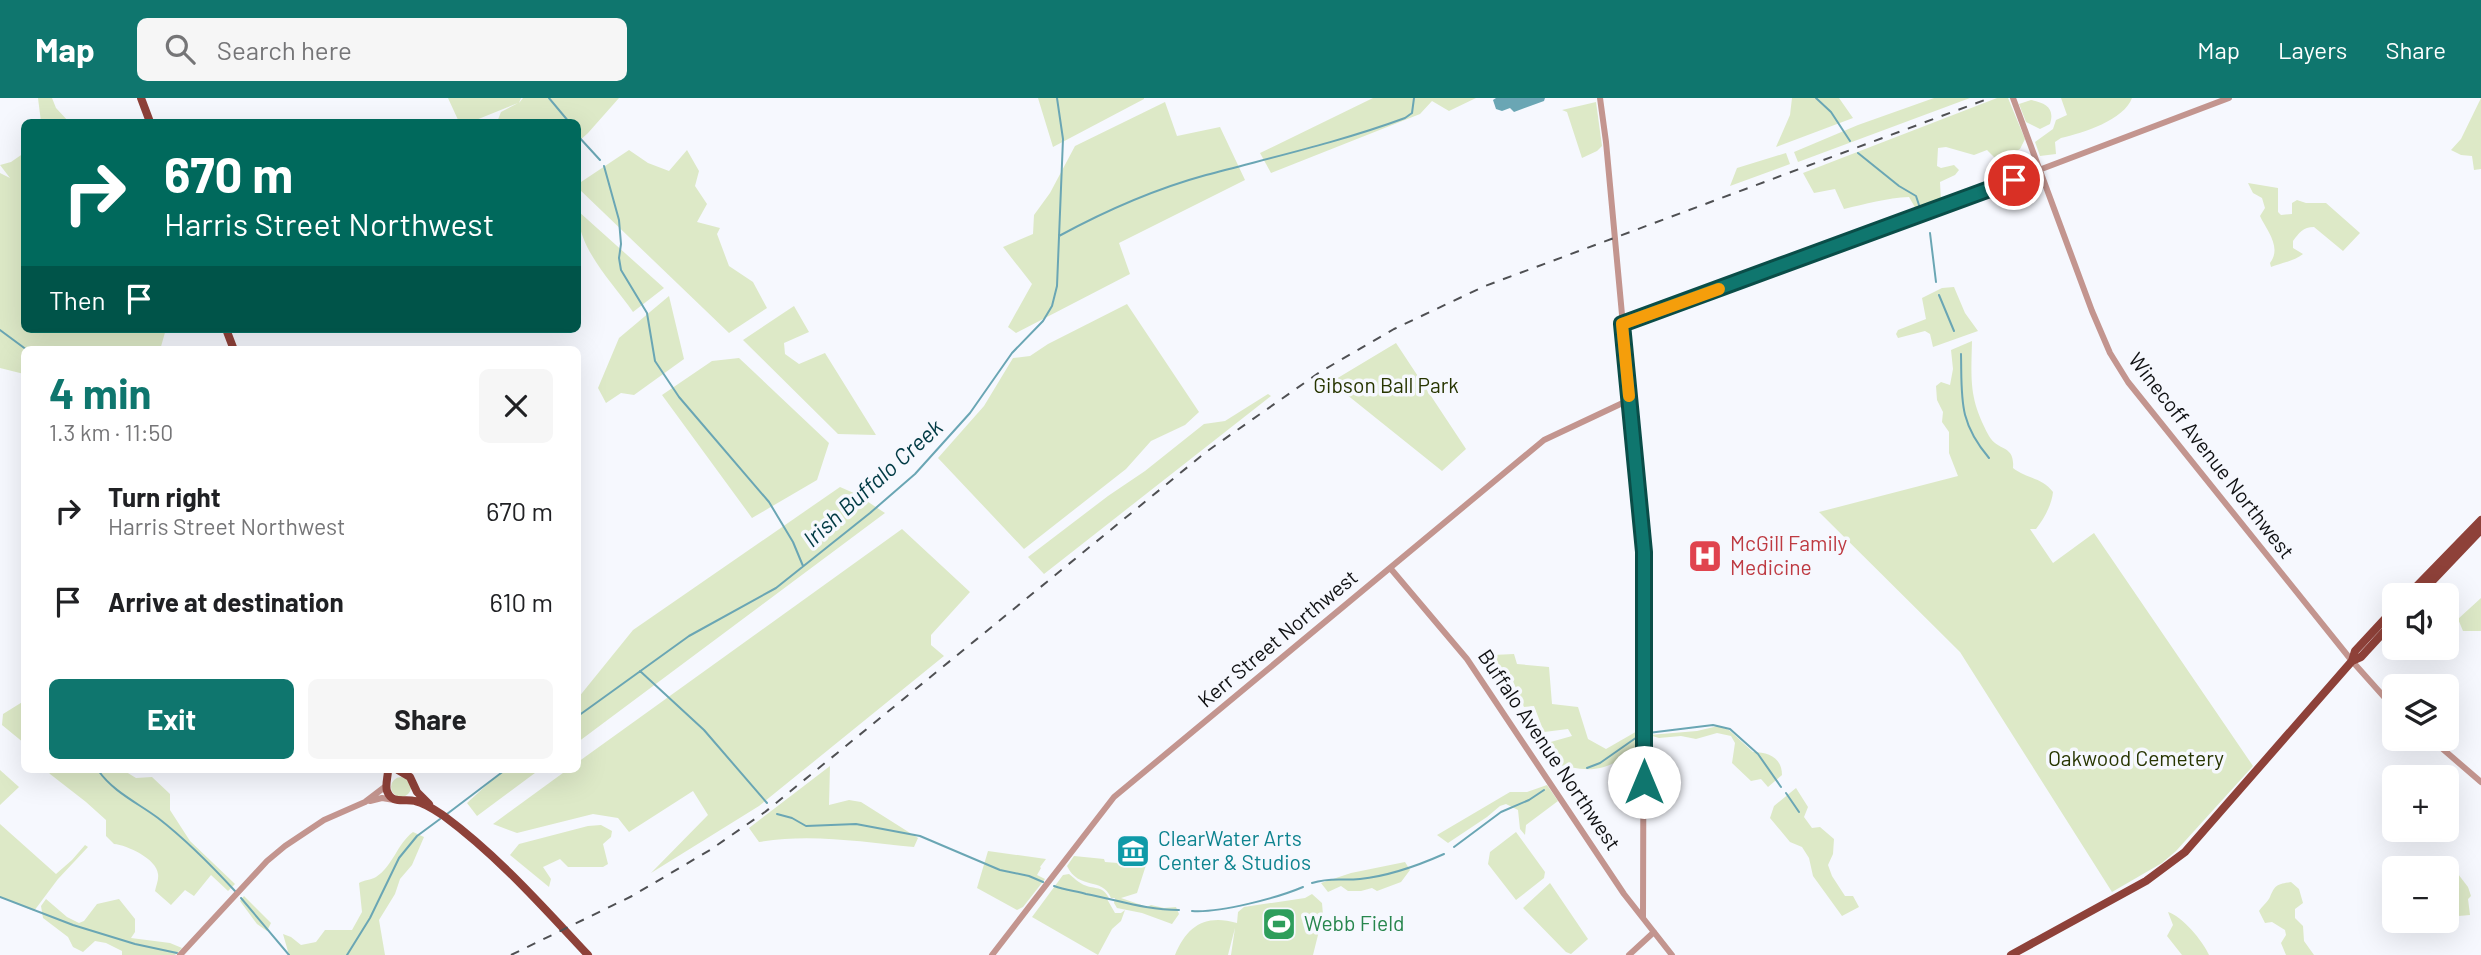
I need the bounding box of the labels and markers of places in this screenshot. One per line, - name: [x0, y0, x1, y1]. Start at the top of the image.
- pin: [1984, 150, 2044, 210]
- place label: McGill Family Medicine: [1730, 530, 1848, 579]
- hospital icon: McGill Family Medicine: [1686, 537, 1724, 575]
- place label: ClearWater Arts Center & Studios: [1158, 825, 1311, 874]
- museum icon: ClearWater Arts Center & Studios: [1114, 832, 1152, 870]
- sports icon: Webb Field: [1260, 905, 1298, 943]
- place label: Webb Field: [1304, 910, 1405, 935]

